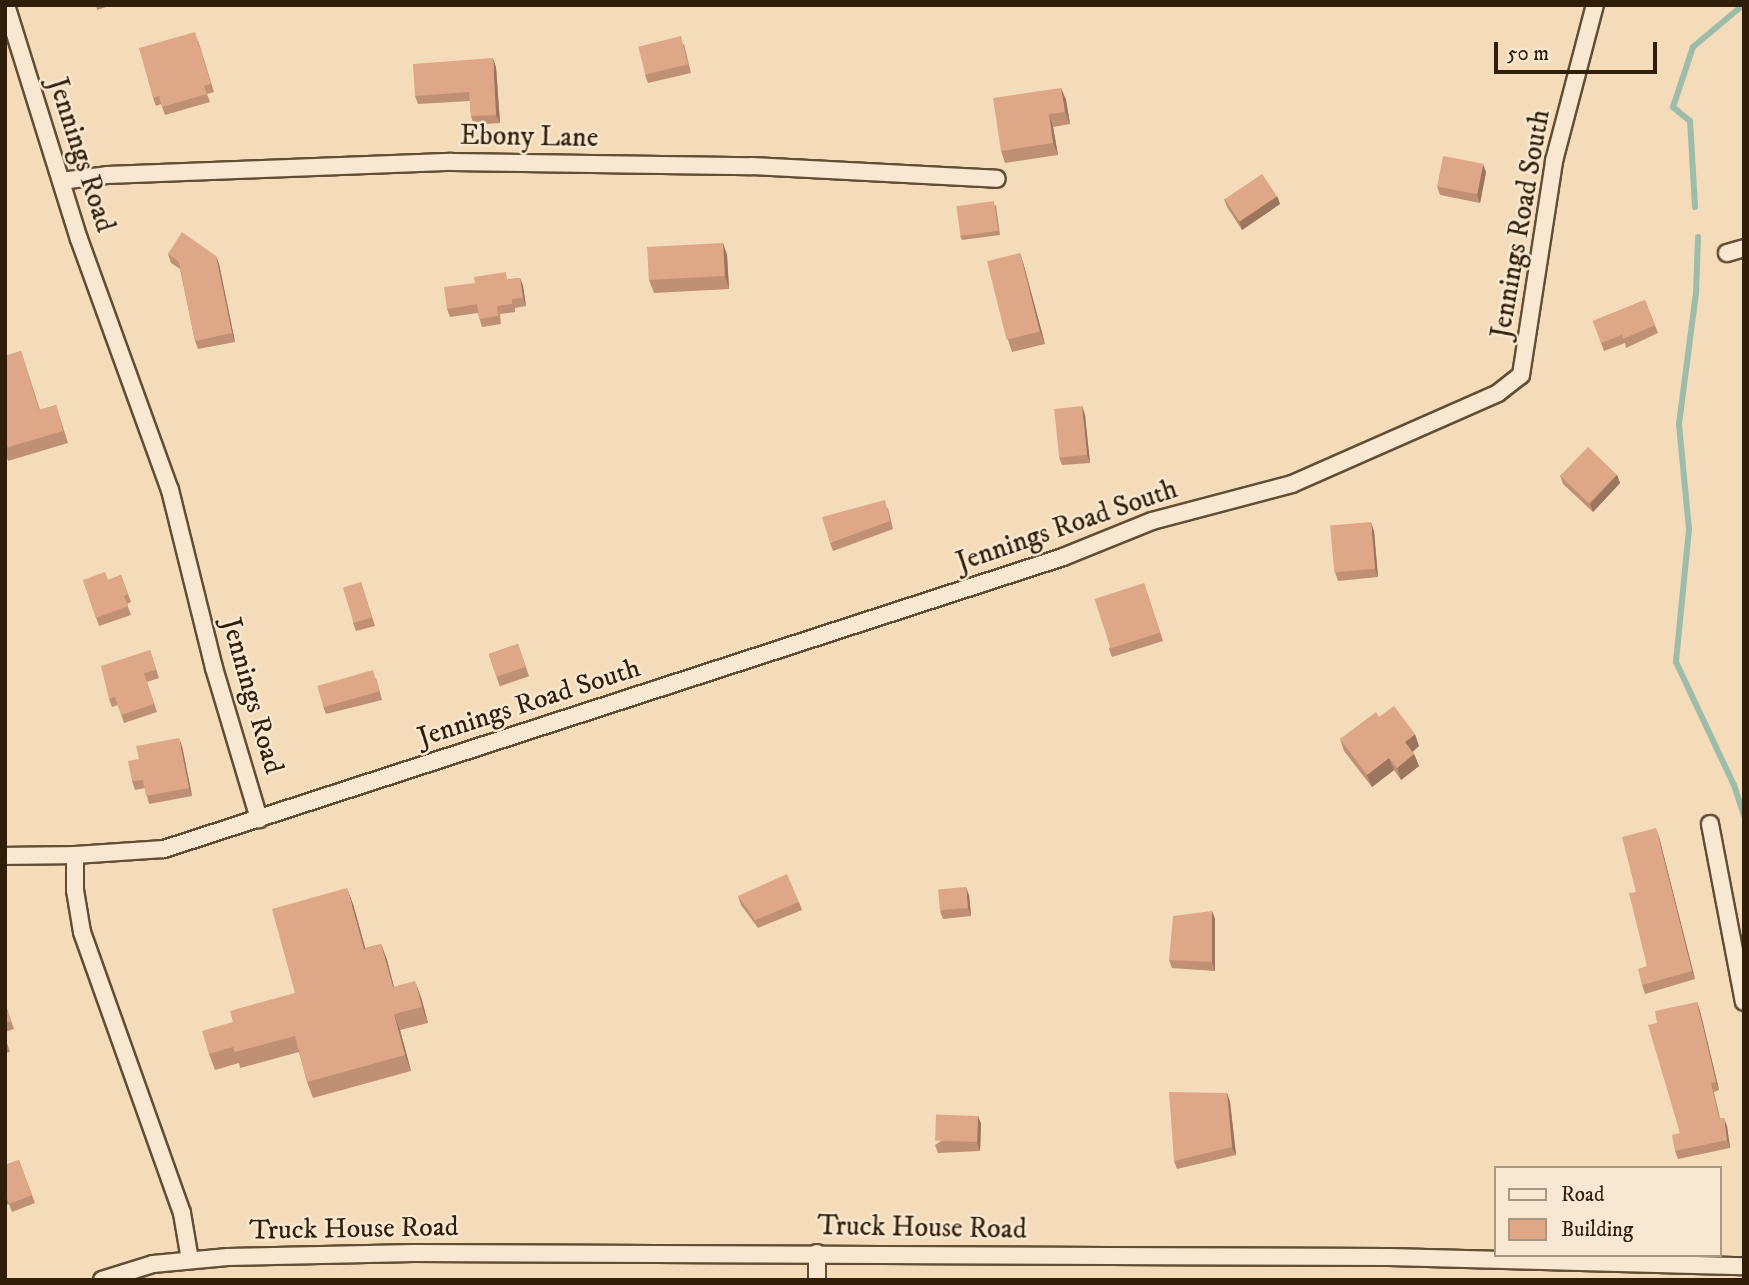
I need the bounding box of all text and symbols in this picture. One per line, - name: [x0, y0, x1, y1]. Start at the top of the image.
- scale bar: [1497, 28, 1660, 72]
- text: 50 m: [1507, 41, 1549, 67]
- street label: Jennings Road: [40, 74, 122, 236]
- street label: Jennings Road South: [1484, 107, 1558, 341]
- street label: Ebony Lane: [459, 119, 599, 155]
- street label: Jennings Road South: [952, 472, 1182, 580]
- street label: Jennings Road: [214, 614, 290, 778]
- street label: Jennings Road South: [414, 651, 644, 755]
- legend: [1494, 1166, 1721, 1257]
- text: Road: [1561, 1182, 1605, 1208]
- street label: Truck House Road: [817, 1209, 1027, 1247]
- street label: Truck House Road: [249, 1210, 459, 1248]
- text: Building: [1561, 1217, 1633, 1243]

